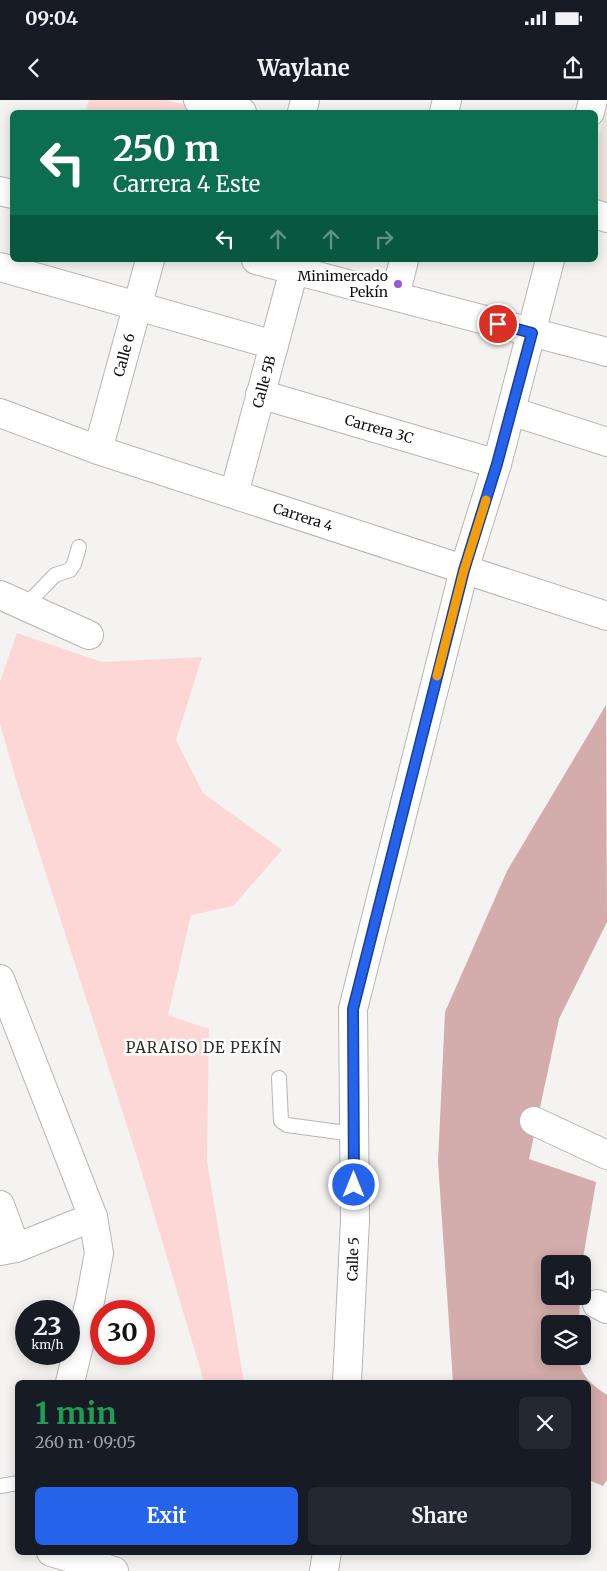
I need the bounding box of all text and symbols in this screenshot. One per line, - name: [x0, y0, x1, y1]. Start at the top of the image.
- text: 09:04: [25, 6, 78, 30]
- icon: back: [20, 54, 48, 82]
- text: Waylane: [257, 54, 350, 82]
- icon: share: [559, 54, 587, 82]
- text: 250 m: [113, 127, 219, 171]
- icon: left: [30, 130, 95, 195]
- text: Carrera 4 Este: [113, 170, 260, 198]
- icon: left: [211, 225, 239, 253]
- icon: ahead: [264, 225, 292, 253]
- icon: ahead: [317, 225, 345, 253]
- icon: right: [370, 225, 398, 253]
- place label: Minimercado Pekín: [297, 267, 388, 301]
- marker: Minimercado Pekín: [392, 278, 404, 290]
- pin: [477, 303, 519, 345]
- icon: arrive: [484, 310, 512, 338]
- street label: Calle 6: [110, 331, 138, 379]
- street label: Calle 5B: [248, 354, 280, 410]
- street label: Carrera 3C: [343, 411, 415, 447]
- street label: Carrera 4: [271, 499, 336, 535]
- district label: PARAISO DE PEKÍN: [126, 1037, 282, 1057]
- position arrow: [327, 1158, 379, 1210]
- street label: Calle 5: [343, 1237, 363, 1281]
- map controls: [541, 1255, 591, 1365]
- button: sound: [541, 1255, 591, 1305]
- speed limit sign: 30: [90, 1300, 155, 1365]
- text: 23: [33, 1310, 62, 1342]
- button: layers: [541, 1315, 591, 1365]
- text: km/h: [32, 1337, 63, 1352]
- text: 1 min: [35, 1394, 117, 1432]
- button: close: [519, 1397, 571, 1449]
- text: 260 m · 09:05: [35, 1432, 136, 1452]
- button: Exit: [35, 1487, 298, 1545]
- button: Share: [308, 1487, 571, 1545]

